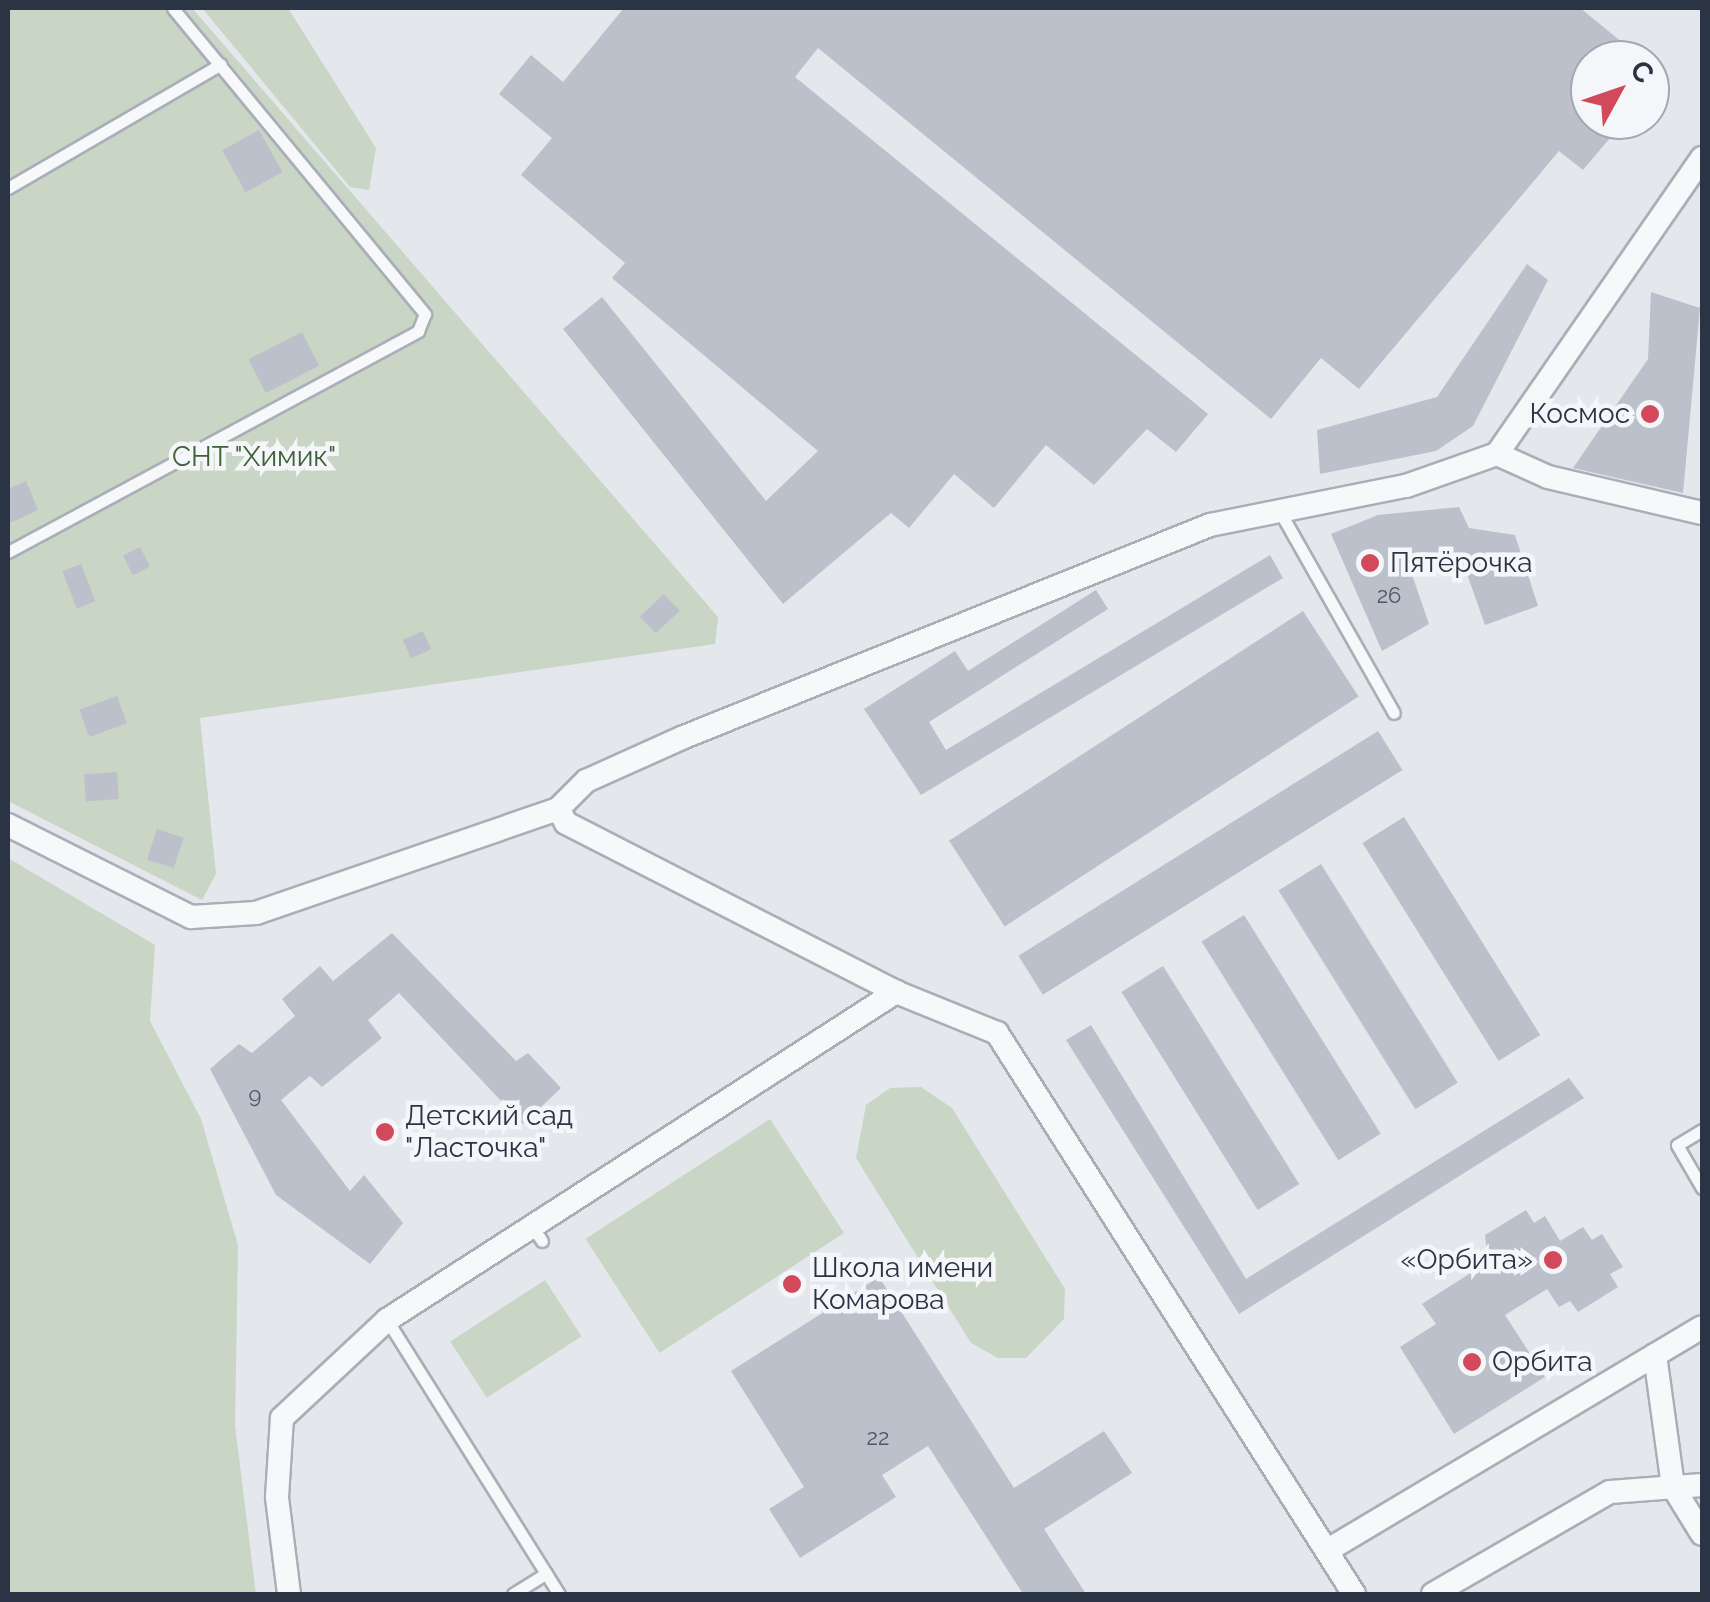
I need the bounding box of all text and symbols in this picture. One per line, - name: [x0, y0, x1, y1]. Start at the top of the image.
- north arrow: [1570, 40, 1670, 140]
- text: С: [1623, 54, 1661, 90]
- place label: Космос: [1529, 397, 1630, 431]
- marker: Космос: [1639, 403, 1661, 425]
- park label: СНТ "Химик": [171, 440, 337, 474]
- place label: Пятёрочка: [1390, 546, 1532, 580]
- marker: Пятёрочка: [1359, 552, 1381, 574]
- house number: 26: [1377, 583, 1401, 609]
- house number: 9: [249, 1083, 261, 1109]
- place label: Детский сад "Ласточка": [405, 1099, 573, 1165]
- marker: Детский сад "Ласточка": [374, 1121, 396, 1143]
- place label: «Орбита»: [1401, 1243, 1533, 1277]
- marker: «Орбита»: [1542, 1249, 1564, 1271]
- place label: Школа имени Комарова: [812, 1251, 993, 1317]
- marker: Школа имени Комарова: [781, 1273, 803, 1295]
- place label: Орбита: [1492, 1345, 1592, 1379]
- marker: Орбита: [1461, 1351, 1483, 1373]
- house number: 22: [867, 1425, 889, 1451]

